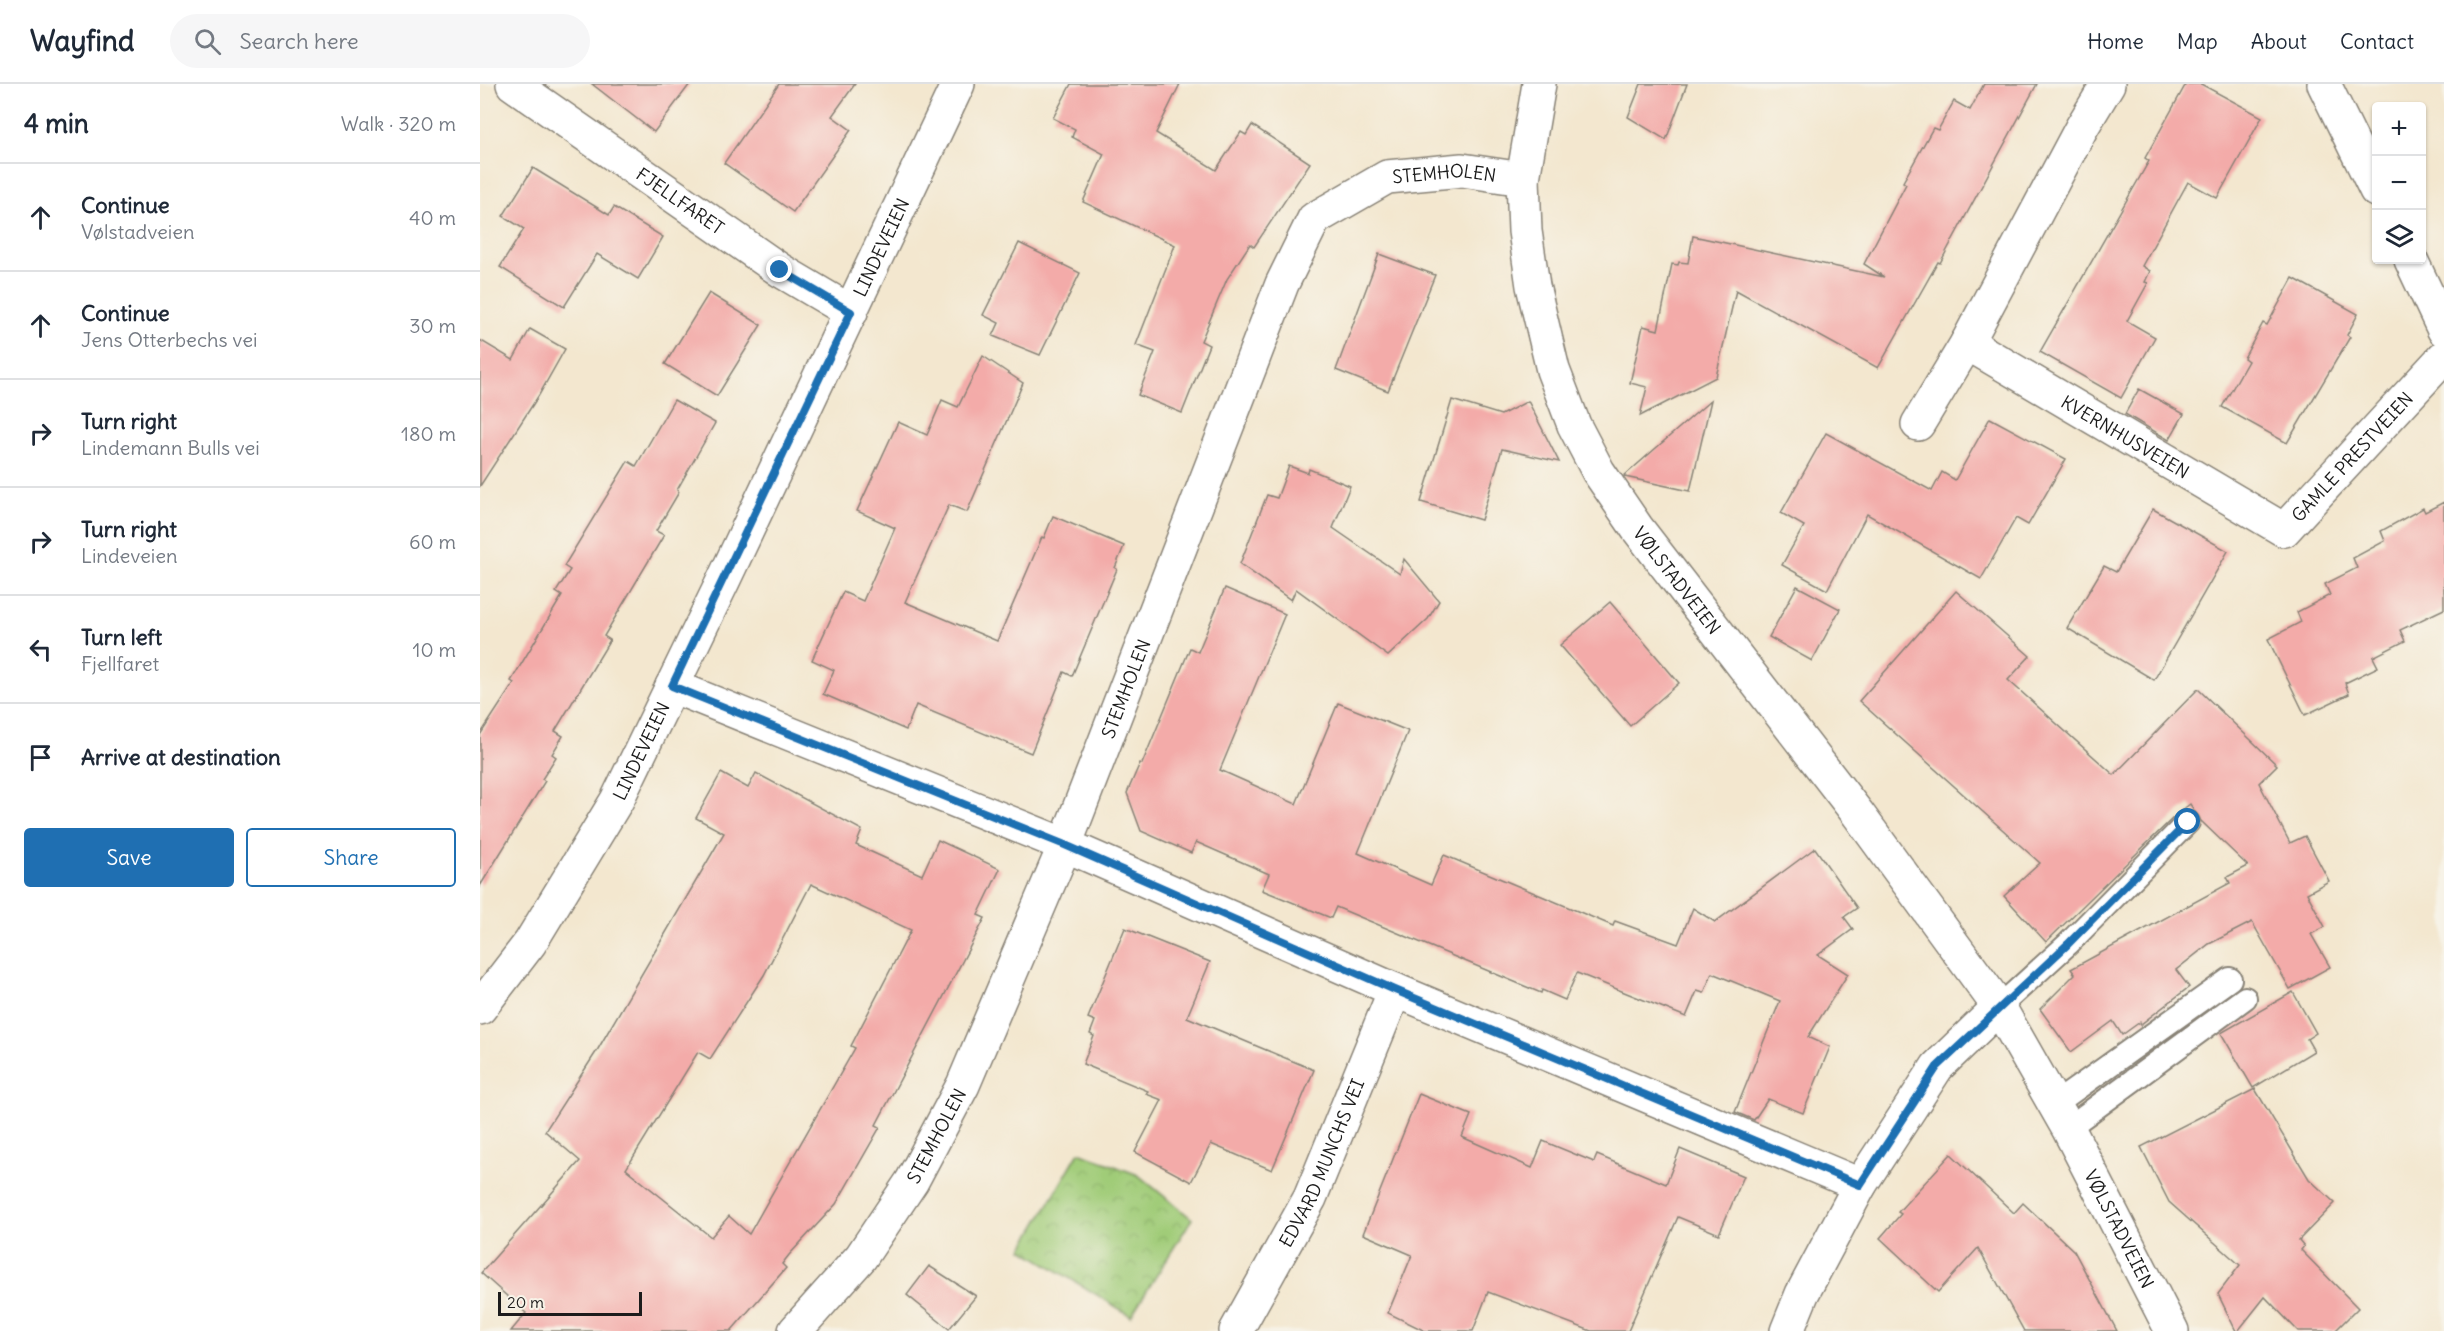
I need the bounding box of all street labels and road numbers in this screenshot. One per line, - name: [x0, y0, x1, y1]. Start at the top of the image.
- street label: STEMHOLEN: [1391, 158, 1498, 188]
- street label: FJELLFARET: [632, 162, 729, 239]
- street label: LINDEVEIEN: [848, 194, 914, 300]
- street label: GAMLE PRESTVEIEN: [2286, 387, 2418, 526]
- street label: KVERNHUSVEIEN: [2057, 390, 2194, 483]
- street label: VØLSTADVEIEN: [1628, 522, 1726, 639]
- street label: STEMHOLEN: [1096, 636, 1155, 741]
- street label: LINDEVEIEN: [607, 698, 674, 804]
- street label: EDVARD MUNCHS VEI: [1274, 1075, 1369, 1251]
- street label: STEMHOLEN: [901, 1084, 971, 1187]
- street label: VØLSTADVEIEN: [2080, 1166, 2159, 1292]

